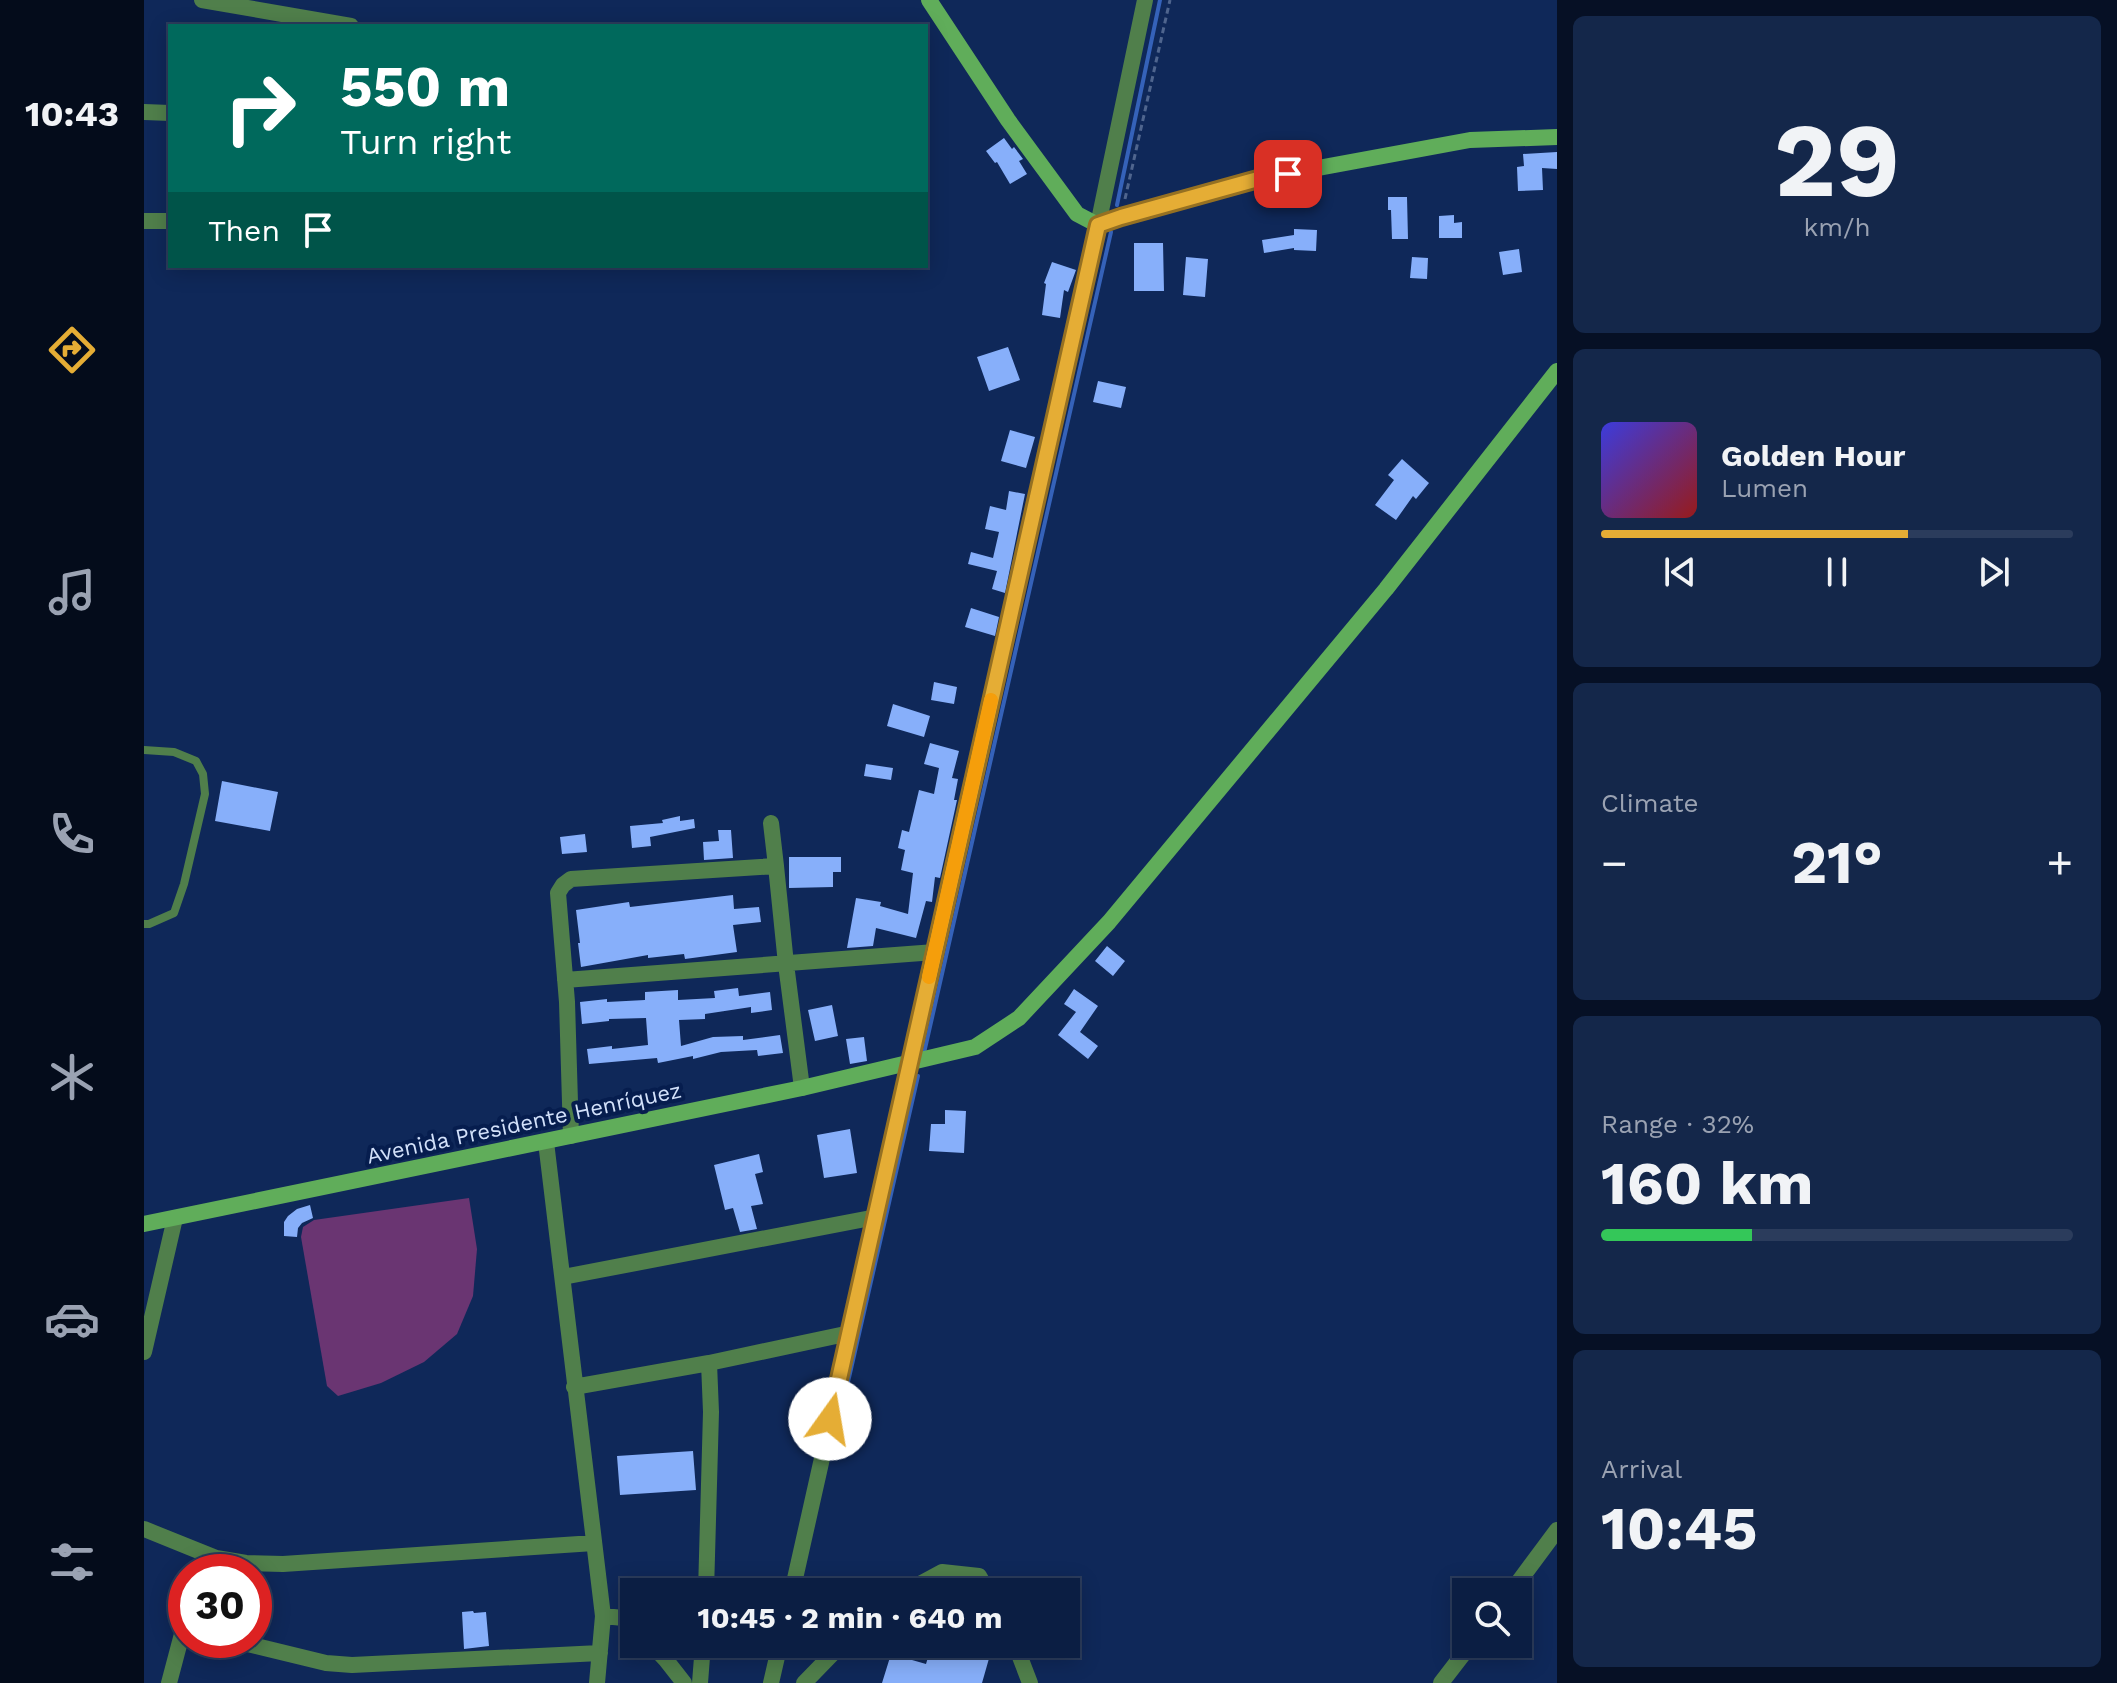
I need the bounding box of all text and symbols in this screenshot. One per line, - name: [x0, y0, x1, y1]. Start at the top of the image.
- text: 550 m: [340, 54, 510, 120]
- icon: right: [208, 56, 312, 160]
- text: 10:43: [25, 93, 119, 135]
- text: 29: [1774, 99, 1900, 221]
- text: Turn right: [340, 121, 511, 163]
- pin: [1254, 140, 1322, 208]
- icon: arrive: [1266, 152, 1310, 196]
- icon: arrive: [296, 208, 340, 252]
- text: km/h: [1804, 212, 1870, 242]
- text: Then: [208, 213, 280, 248]
- icon: directions: [44, 322, 100, 378]
- text: Golden Hour: [1721, 438, 1905, 473]
- text: Lumen: [1721, 473, 1808, 503]
- icon: previous: [1658, 550, 1702, 594]
- icon: pause: [1815, 550, 1859, 594]
- icon: next: [1972, 550, 2016, 594]
- icon: music: [44, 564, 100, 620]
- text: Climate: [1601, 788, 1699, 818]
- icon: phone: [44, 806, 100, 862]
- text: 21°: [1791, 827, 1883, 898]
- text: −: [1601, 837, 1628, 889]
- text: +: [2046, 837, 2073, 889]
- icon: climate: [44, 1049, 100, 1105]
- street label: Avenida Presidente Henríquez: [364, 1077, 684, 1169]
- text: Range · 32%: [1601, 1109, 1754, 1139]
- text: 160 km: [1601, 1148, 1813, 1219]
- icon: car: [44, 1291, 100, 1347]
- position arrow: [788, 1377, 872, 1461]
- text: Arrival: [1601, 1454, 1682, 1484]
- text: 10:45: [1601, 1493, 1757, 1564]
- icon: filters: [44, 1534, 100, 1590]
- speed limit sign: 30: [168, 1554, 272, 1658]
- map controls: [1452, 1578, 1532, 1658]
- button: search: [1452, 1578, 1532, 1658]
- text: 10:45 · 2 min · 640 m: [698, 1600, 1002, 1635]

